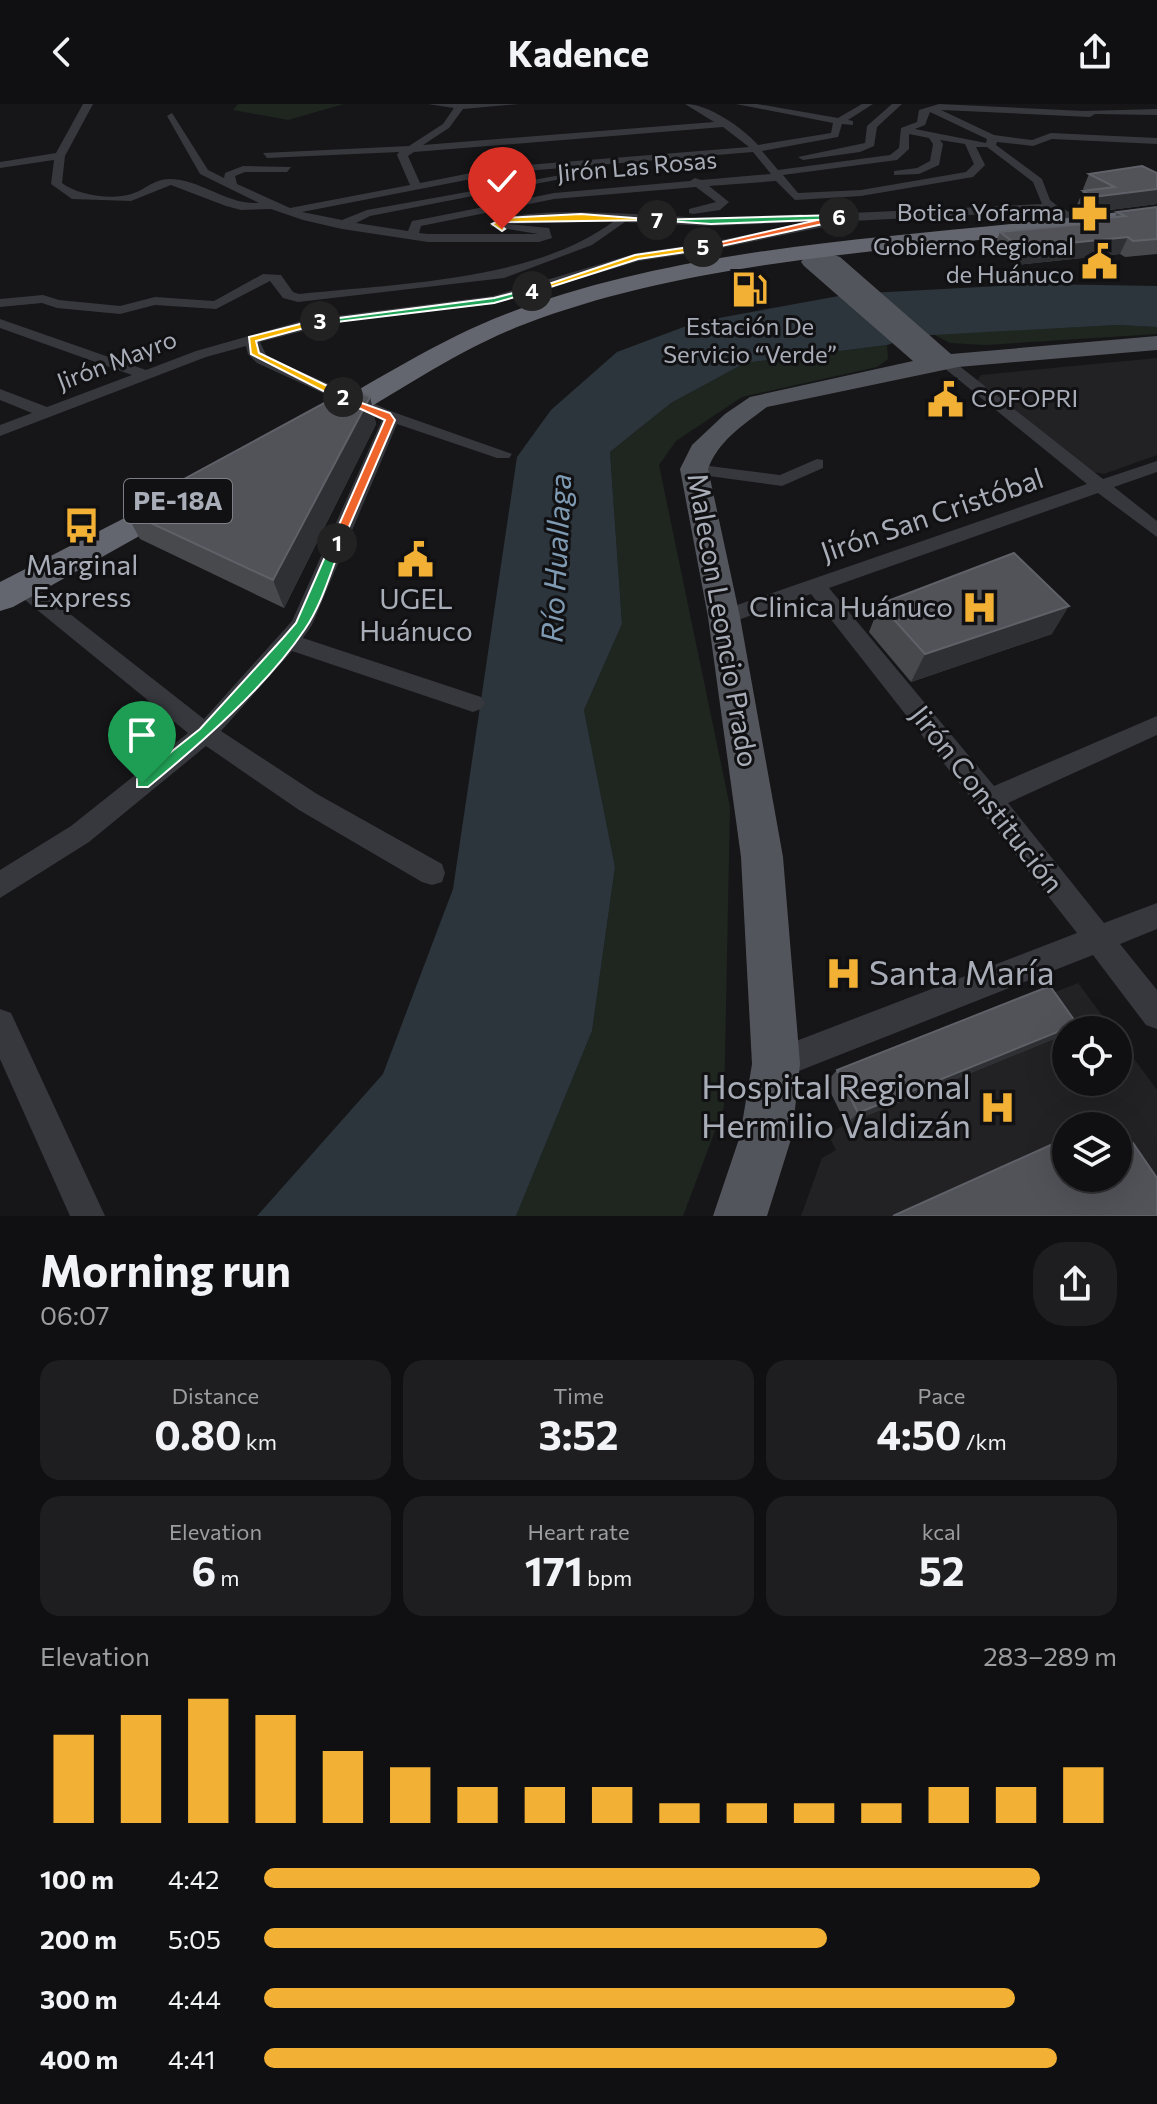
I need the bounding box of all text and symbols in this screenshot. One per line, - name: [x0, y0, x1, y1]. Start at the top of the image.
- icon: back: [40, 30, 84, 74]
- text: Kadence: [508, 30, 649, 74]
- icon: share: [1073, 30, 1117, 74]
- street label: Jirón Las Rosas: [556, 144, 718, 187]
- pin: [468, 147, 536, 229]
- icon: check: [480, 159, 524, 203]
- pharmacy icon: Botica Yofarma: [1071, 194, 1109, 232]
- pin: 6: [819, 197, 859, 237]
- place label: Botica Yofarma: [897, 197, 1064, 226]
- pin: 7: [637, 200, 677, 240]
- text: 6: [832, 203, 846, 230]
- text: 7: [651, 206, 663, 233]
- pin: 5: [683, 227, 723, 267]
- place label: Gobierno Regional de Huánuco: [873, 231, 1074, 288]
- text: 5: [697, 233, 709, 260]
- public building icon: Gobierno Regional de Huánuco: [1081, 242, 1119, 280]
- pin: 4: [512, 271, 552, 311]
- fuel station icon: Estación De Servicio “Verde”: [731, 271, 769, 309]
- text: 4: [525, 277, 539, 304]
- pin: 3: [300, 301, 340, 341]
- text: 3: [314, 307, 326, 334]
- place label: Estación De Servicio “Verde”: [663, 311, 837, 368]
- street label: Jirón Mayro: [52, 323, 180, 396]
- pin: 2: [323, 377, 363, 417]
- public building icon: COFOPRI: [926, 380, 964, 418]
- text: 2: [337, 383, 349, 410]
- place label: COFOPRI: [971, 383, 1078, 412]
- street label: Jirón San Cristóbal: [816, 460, 1047, 568]
- street label: Malecon Leoncio Prado: [681, 470, 767, 769]
- water label: Río Huallaga: [532, 472, 577, 643]
- road number: PE-18A: [124, 479, 232, 523]
- bus stop icon: Marginal Express: [63, 506, 101, 544]
- pin: 1: [317, 523, 357, 563]
- text: 1: [332, 529, 342, 556]
- public building icon: UGEL Huánuco: [397, 540, 435, 578]
- place label: Marginal Express: [26, 547, 138, 613]
- place label: UGEL Huánuco: [359, 581, 473, 647]
- hospital icon: Clinica Huánuco: [960, 588, 998, 626]
- place label: Clinica Huánuco: [749, 589, 953, 623]
- street label: Jirón Constitución: [904, 698, 1071, 899]
- pin: [108, 701, 176, 783]
- icon: arrive: [120, 713, 164, 757]
- place label: Santa María: [869, 950, 1055, 992]
- hospital icon: Santa María: [824, 954, 862, 992]
- map controls: [1052, 1016, 1132, 1192]
- button: locate: [1052, 1016, 1132, 1096]
- place label: Hospital Regional Hermilio Valdizán: [701, 1064, 971, 1145]
- hospital icon: Hospital Regional Hermilio Valdizán: [978, 1088, 1016, 1126]
- button: layers: [1052, 1112, 1132, 1192]
- text: Morning run: [40, 1242, 291, 1296]
- button: share: [1033, 1242, 1117, 1326]
- text: 06:07: [40, 1299, 109, 1330]
- text: Distance: [172, 1382, 259, 1409]
- text: Time: [553, 1382, 604, 1409]
- text: Pace: [918, 1382, 965, 1409]
- text: 0.80: [154, 1409, 242, 1458]
- text: 3:52: [539, 1409, 618, 1458]
- text: 4:50: [876, 1409, 961, 1458]
- text: km: [242, 1428, 277, 1455]
- text: /km: [961, 1428, 1007, 1455]
- text: Elevation: [169, 1518, 262, 1545]
- text: Heart rate: [527, 1518, 630, 1545]
- text: kcal: [922, 1518, 961, 1545]
- text: 6: [191, 1545, 216, 1594]
- text: 171: [525, 1545, 583, 1594]
- text: 52: [918, 1545, 965, 1594]
- text: m: [216, 1564, 240, 1591]
- text: bpm: [583, 1564, 632, 1591]
- text: Elevation: [40, 1640, 150, 1671]
- text: 283–289 m: [983, 1640, 1117, 1671]
- text: 100 m: [40, 1863, 114, 1894]
- text: 4:42: [168, 1863, 219, 1894]
- text: 200 m: [40, 1923, 117, 1954]
- text: 5:05: [168, 1923, 221, 1954]
- text: 300 m: [40, 1983, 117, 2014]
- text: 4:44: [168, 1983, 221, 2014]
- text: 400 m: [40, 2043, 118, 2074]
- text: 4:41: [168, 2043, 216, 2074]

